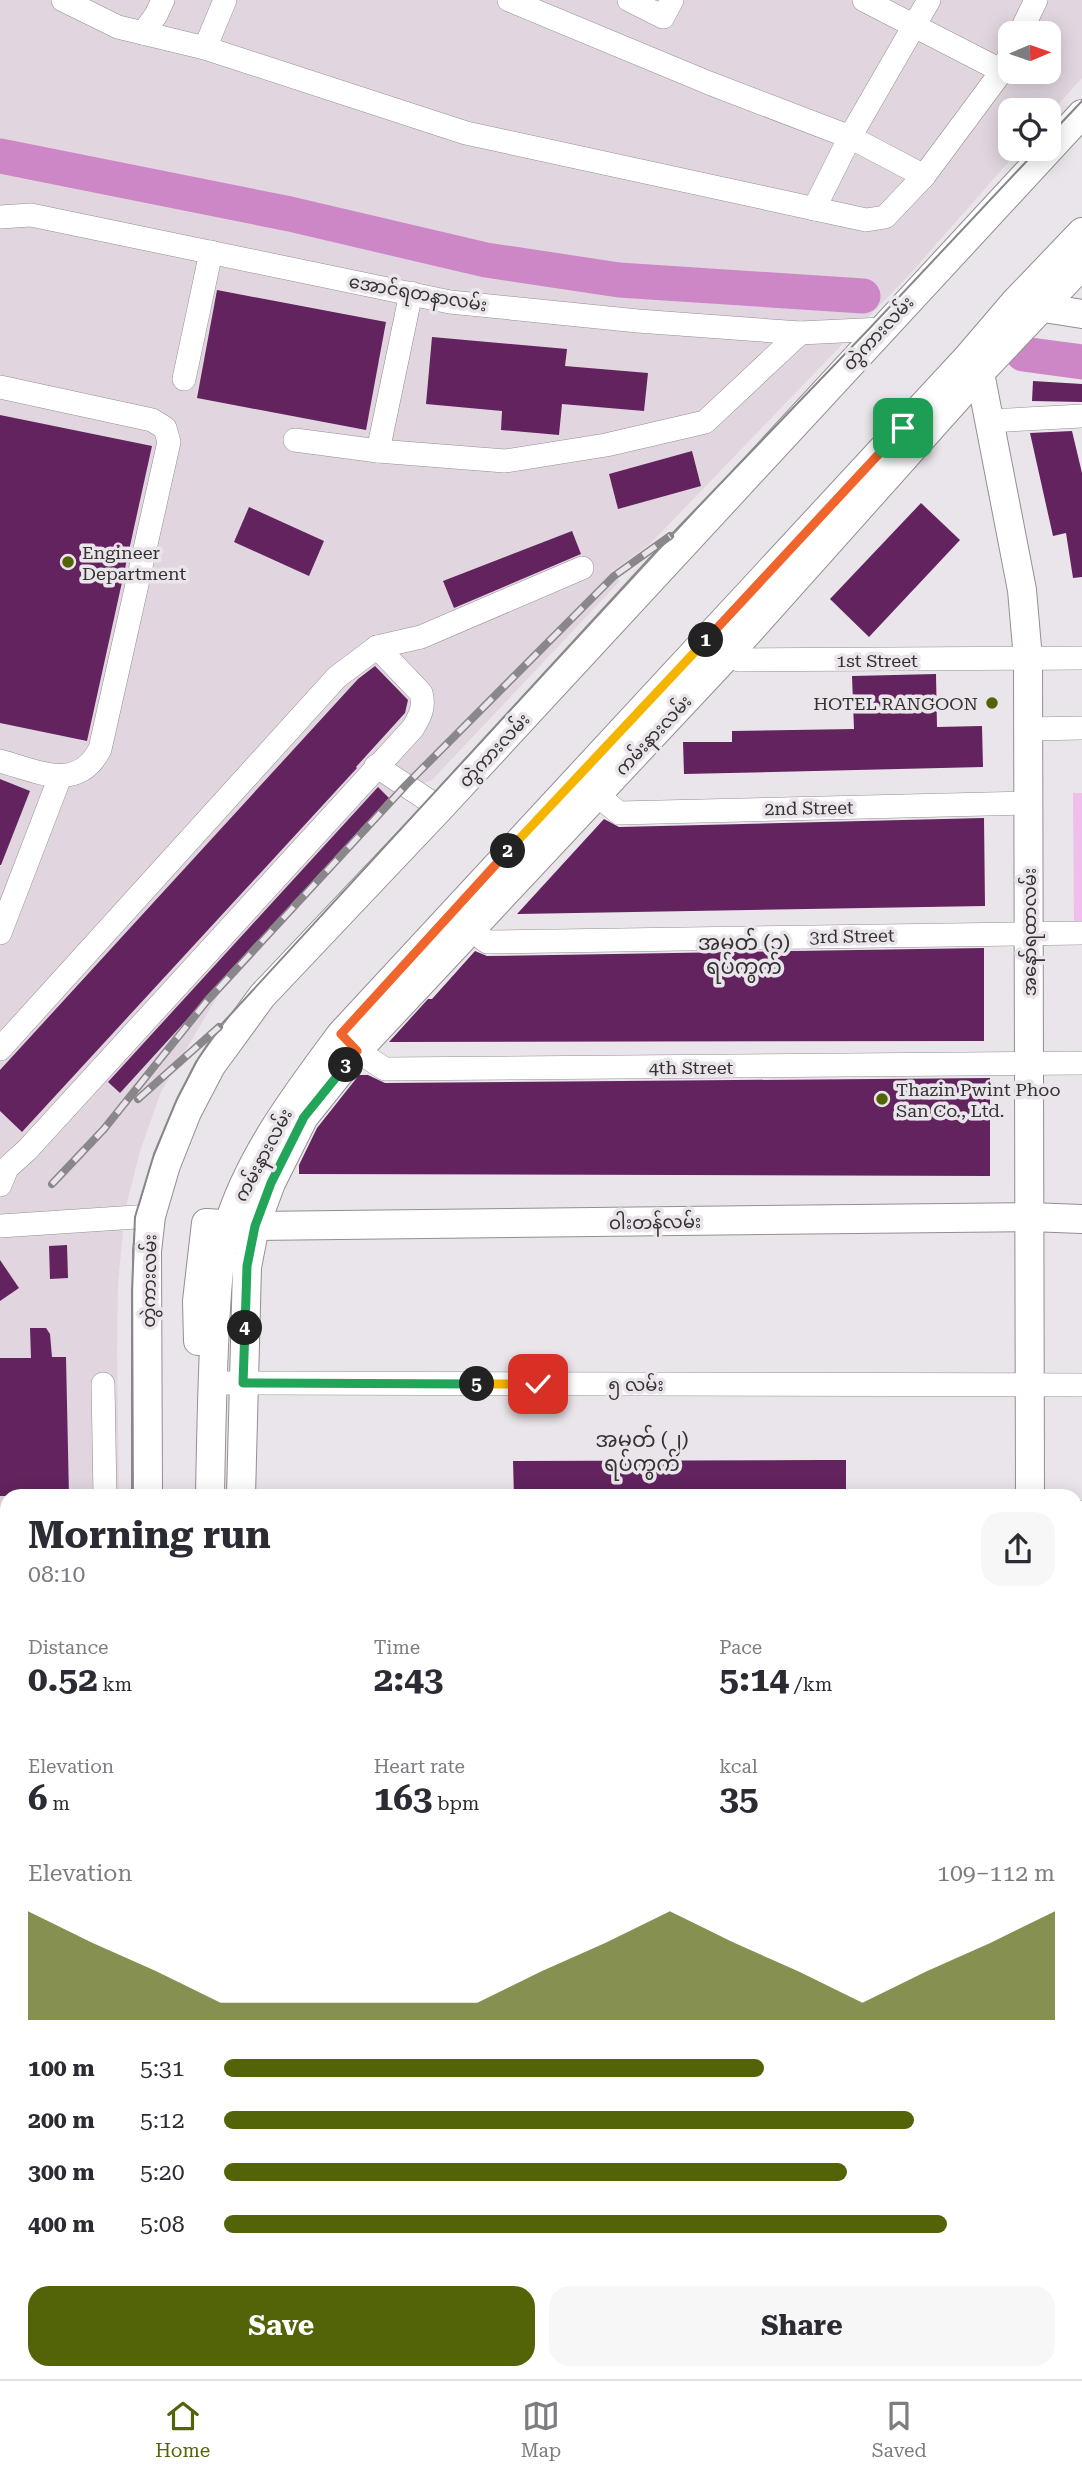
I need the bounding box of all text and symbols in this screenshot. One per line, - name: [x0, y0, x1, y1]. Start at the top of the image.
- north arrow: [998, 21, 1060, 84]
- map controls: [998, 21, 1061, 161]
- button: locate: [998, 98, 1061, 161]
- street label: အောင်ရတနာလမ်း: [346, 269, 489, 320]
- street label: တွဲကားလမ်း: [837, 290, 921, 378]
- pin: [873, 398, 933, 458]
- icon: arrive: [884, 409, 922, 447]
- place label: Engineer Department: [82, 542, 187, 584]
- marker: Engineer Department: [60, 554, 76, 570]
- pin: 1: [688, 622, 724, 658]
- text: 1: [700, 628, 711, 651]
- street label: 1st Street: [836, 650, 918, 671]
- street label: ကမ်းနားလမ်း: [609, 689, 699, 783]
- place label: HOTEL RANGOON: [813, 693, 978, 714]
- marker: HOTEL RANGOON: [984, 695, 1000, 711]
- street label: တွဲကားလမ်း: [453, 707, 537, 795]
- street label: 2nd Street: [764, 797, 854, 819]
- pin: 2: [490, 834, 526, 868]
- text: 2: [502, 839, 513, 862]
- street label: အနော်ရထာလမ်း: [1017, 868, 1045, 996]
- street label: 3rd Street: [809, 925, 895, 947]
- district label: အမှတ် (၁) ရပ်ကွက်: [698, 927, 790, 984]
- pin: 3: [328, 1048, 364, 1082]
- text: 3: [340, 1053, 351, 1076]
- street label: 4th Street: [649, 1057, 734, 1078]
- place label: Thazin Pwint Phoo San Co., Ltd.: [896, 1079, 1060, 1121]
- marker: Thazin Pwint Phoo San Co., Ltd.: [874, 1091, 890, 1107]
- street label: ကမ်းနားလမ်း: [228, 1104, 301, 1207]
- street label: ဝါးတန်လမ်း: [609, 1209, 701, 1238]
- street label: တွဲကားလမ်း: [136, 1234, 165, 1328]
- pin: 4: [228, 1310, 262, 1346]
- text: 4: [239, 1316, 250, 1339]
- pin: [508, 1354, 568, 1414]
- icon: check: [519, 1365, 557, 1403]
- pin: 5: [460, 1366, 494, 1402]
- text: 5: [471, 1372, 482, 1395]
- street label: ၅ လမ်း: [608, 1372, 664, 1400]
- district label: အမှတ် (၂) ရပ်ကွက်: [595, 1424, 689, 1481]
- button: share: [981, 1512, 1055, 1586]
- text: Morning run: [28, 1513, 271, 1557]
- text: 08:10: [28, 1561, 85, 1588]
- text: Distance: [28, 1636, 108, 1659]
- text: Time: [374, 1636, 420, 1659]
- text: Pace: [719, 1636, 762, 1659]
- text: 0.52: [28, 1659, 98, 1700]
- text: 2:43: [374, 1659, 443, 1700]
- text: 5:14: [719, 1659, 789, 1700]
- text: km: [98, 1673, 132, 1696]
- text: /km: [789, 1673, 832, 1696]
- text: Elevation: [28, 1755, 114, 1778]
- text: Heart rate: [374, 1755, 465, 1778]
- text: kcal: [719, 1755, 758, 1778]
- text: 6: [28, 1778, 48, 1819]
- text: 163: [374, 1778, 432, 1819]
- text: 35: [719, 1778, 759, 1819]
- text: m: [48, 1792, 70, 1815]
- text: bpm: [432, 1792, 479, 1815]
- text: Elevation: [28, 1860, 132, 1887]
- text: 109–112 m: [937, 1860, 1055, 1887]
- text: 100 m: [28, 2055, 95, 2082]
- text: 5:31: [140, 2055, 185, 2082]
- text: 200 m: [28, 2107, 95, 2134]
- text: 5:12: [140, 2107, 185, 2134]
- text: 300 m: [28, 2159, 95, 2186]
- text: 5:20: [140, 2159, 185, 2186]
- text: 400 m: [28, 2211, 95, 2238]
- text: 5:08: [140, 2211, 185, 2238]
- button: Save: [28, 2286, 535, 2366]
- button: Share: [549, 2286, 1055, 2366]
- tab: Home: [155, 2397, 210, 2462]
- tab: Map: [521, 2397, 561, 2462]
- tab: Saved: [872, 2397, 927, 2462]

